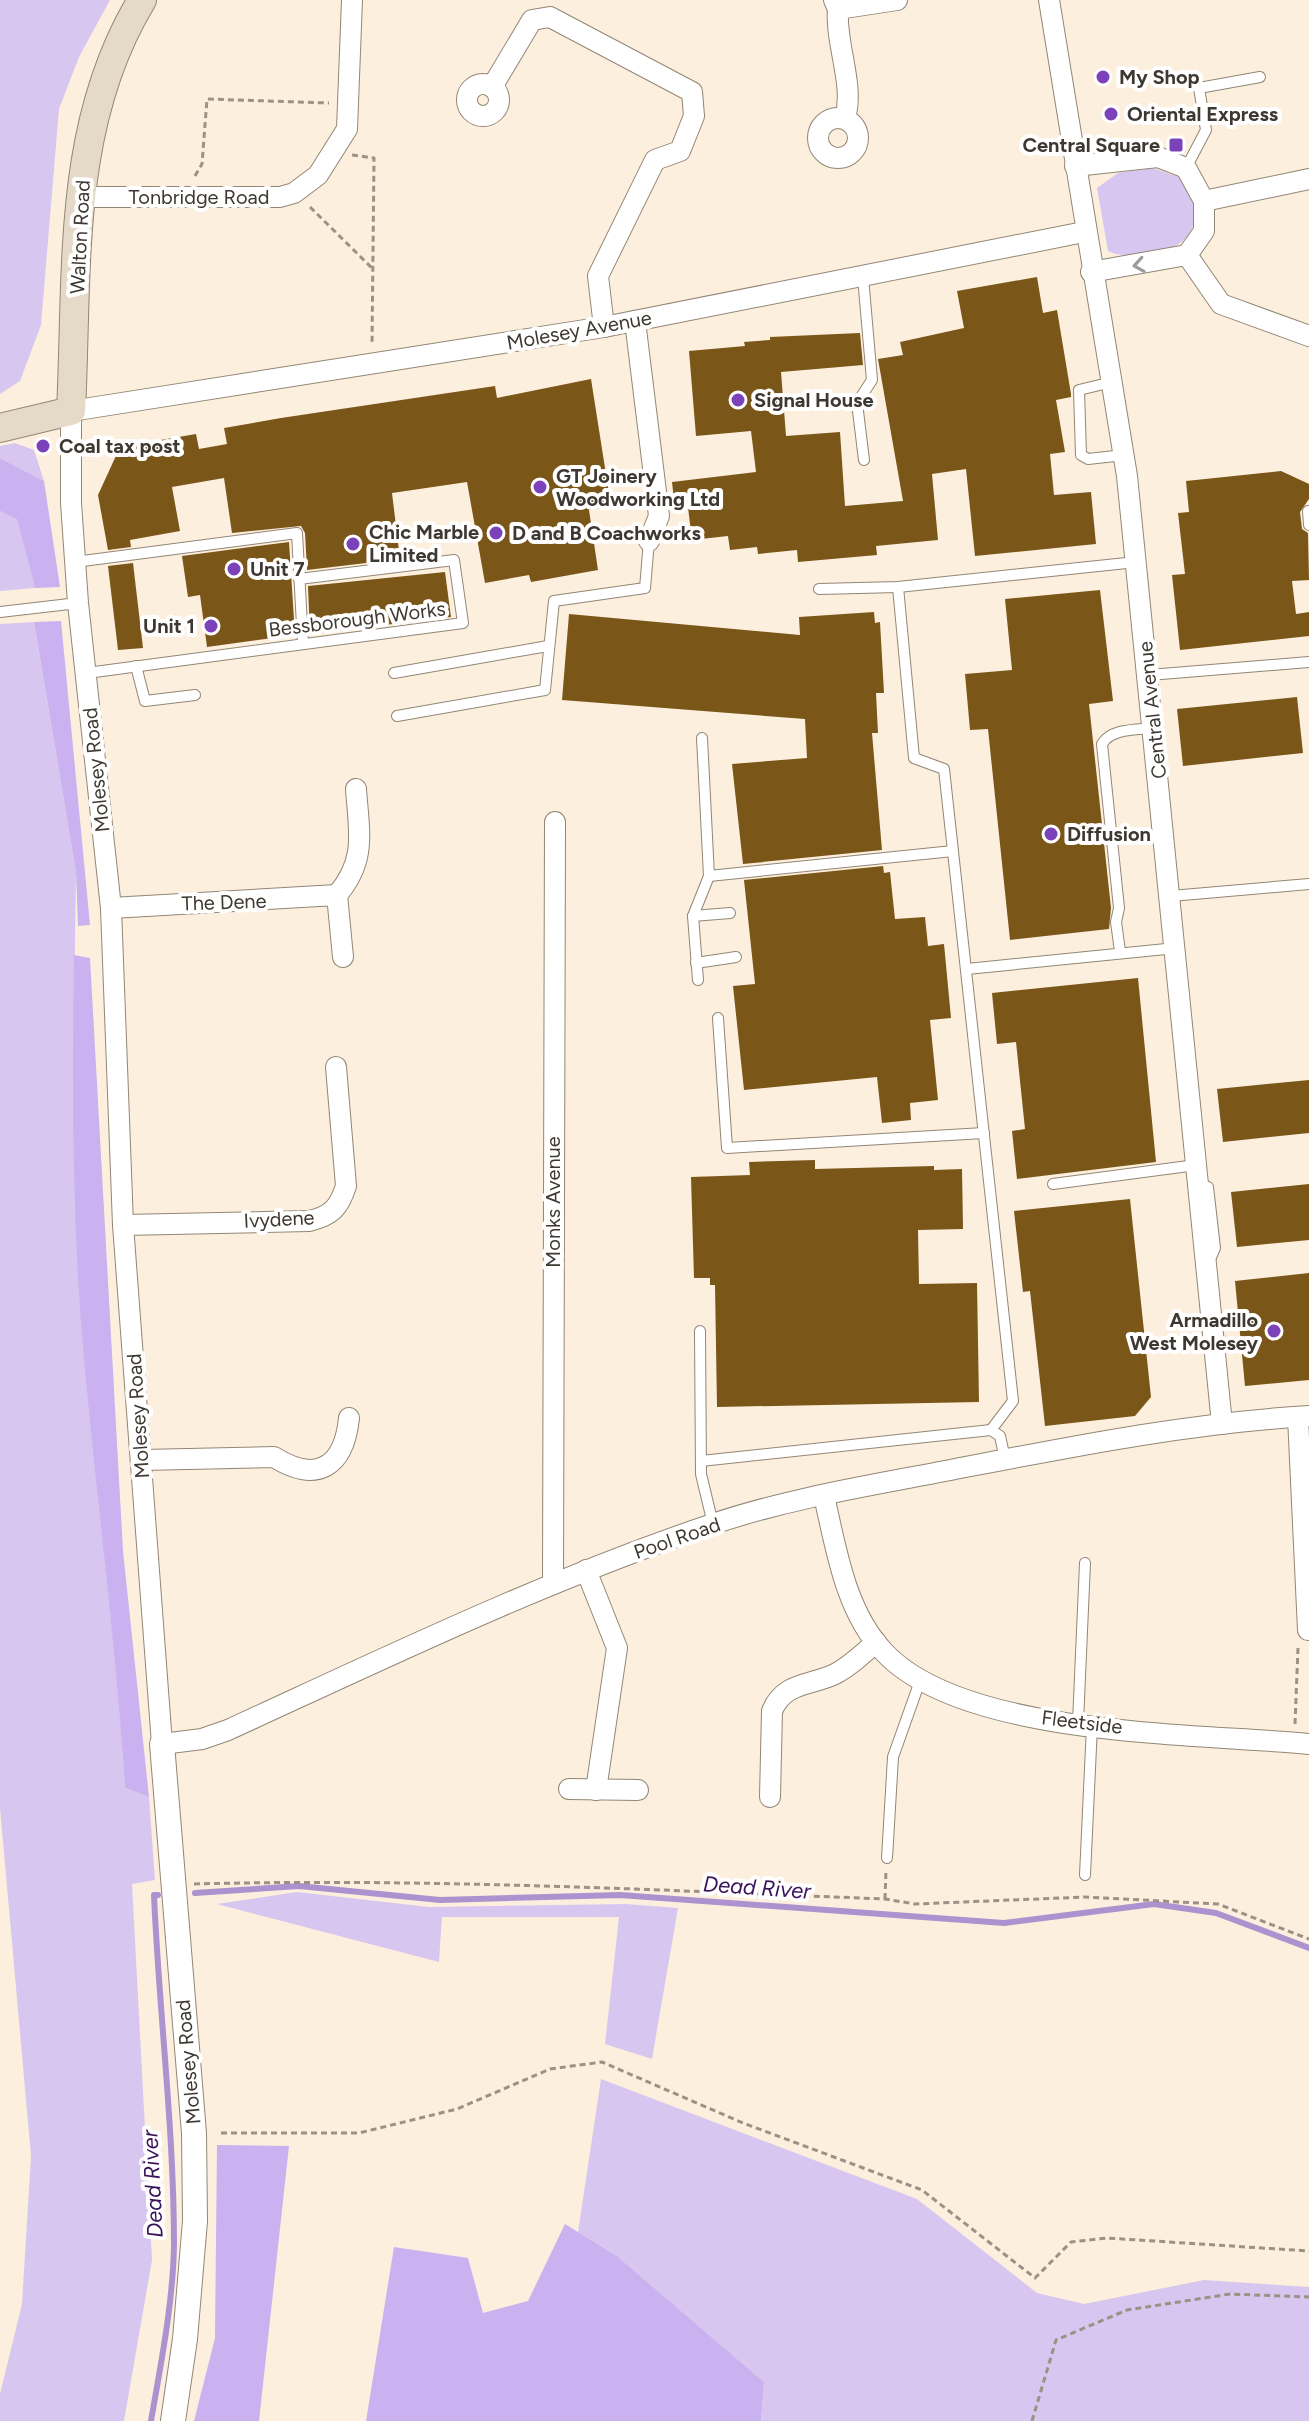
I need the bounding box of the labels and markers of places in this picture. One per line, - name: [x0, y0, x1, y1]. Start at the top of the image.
- place label: My Shop: [1119, 65, 1200, 89]
- marker: My Shop: [1094, 68, 1112, 86]
- place label: Oriental Express: [1127, 102, 1278, 126]
- marker: Oriental Express: [1102, 105, 1120, 123]
- place label: Central Square: [1022, 133, 1160, 157]
- marker: Central Square: [1167, 136, 1185, 154]
- place label: Signal House: [754, 388, 873, 412]
- marker: Signal House: [729, 391, 747, 409]
- place label: Coal tax post: [59, 434, 180, 458]
- marker: Coal tax post: [34, 437, 52, 455]
- place label: GT Joinery Woodworking Ltd: [556, 464, 720, 511]
- marker: GT Joinery Woodworking Ltd: [531, 478, 549, 496]
- place label: Chic Marble Limited: [369, 520, 479, 567]
- place label: D and B Coachworks: [512, 521, 701, 545]
- marker: D and B Coachworks: [487, 524, 505, 542]
- marker: Chic Marble Limited: [344, 535, 362, 553]
- place label: Unit 7: [250, 557, 305, 581]
- marker: Unit 7: [225, 560, 243, 578]
- place label: Unit 1: [143, 614, 195, 638]
- marker: Unit 1: [202, 617, 220, 635]
- place label: Diffusion: [1067, 822, 1151, 846]
- marker: Diffusion: [1042, 825, 1060, 843]
- place label: Armadillo West Molesey: [1130, 1308, 1258, 1355]
- marker: Armadillo West Molesey: [1265, 1322, 1283, 1340]

